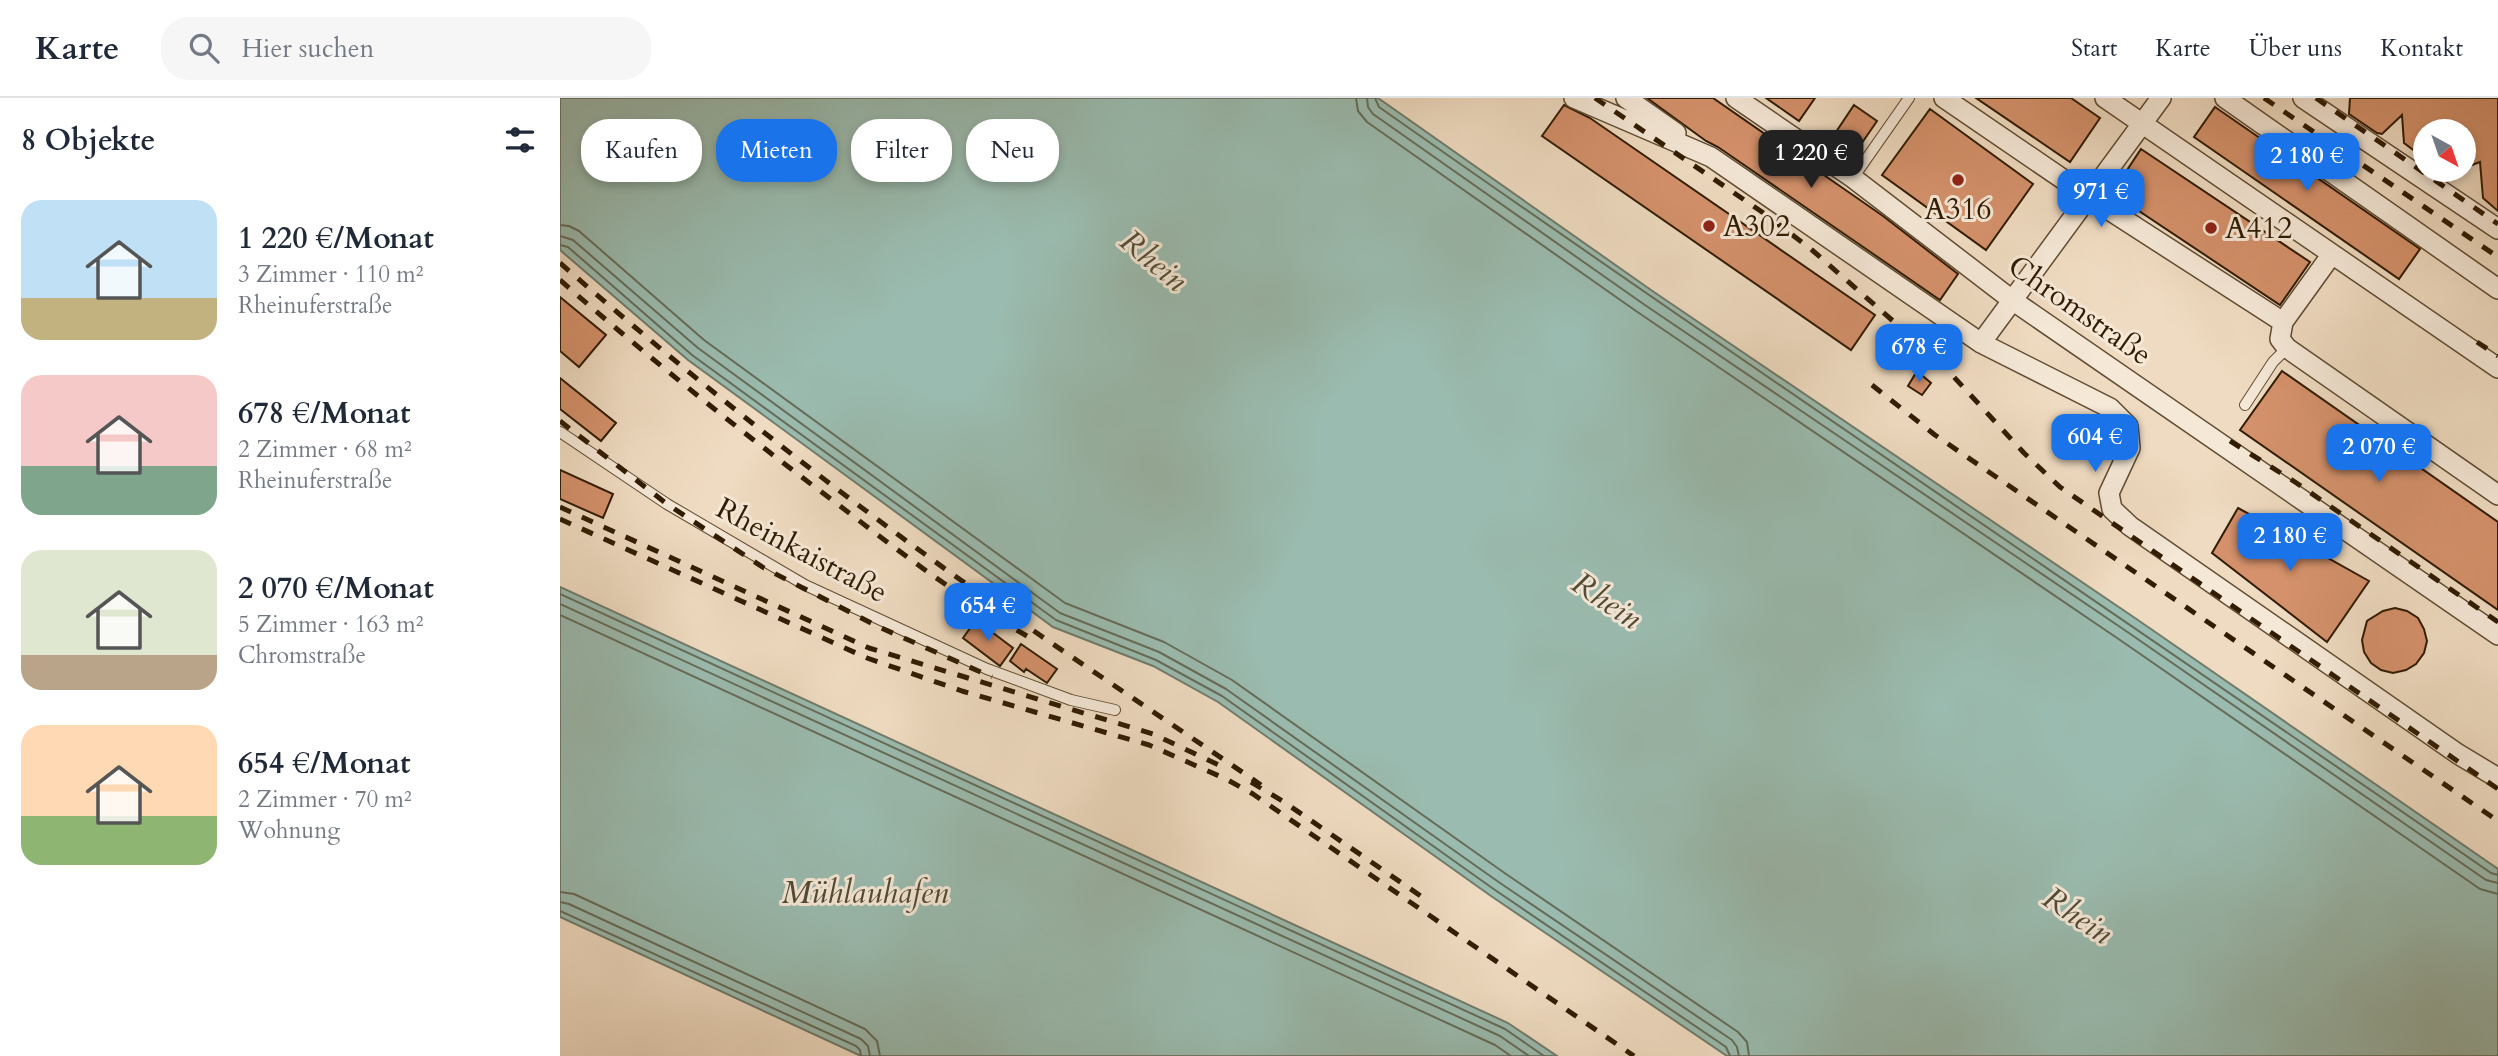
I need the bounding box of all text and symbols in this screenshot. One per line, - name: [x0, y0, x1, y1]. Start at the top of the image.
- search box: [161, 17, 651, 80]
- text: Karte: [35, 26, 119, 71]
- icon: search: [185, 29, 223, 67]
- text: Hier suchen: [241, 31, 374, 66]
- text: Start: [2071, 32, 2117, 65]
- text: Karte: [2155, 32, 2211, 65]
- text: Über uns: [2249, 32, 2342, 65]
- text: Kontakt: [2380, 32, 2463, 65]
- chip: Kaufen: [581, 119, 702, 182]
- chip: Mieten: [716, 119, 837, 182]
- chip: Filter: [851, 119, 952, 182]
- chip: Neu: [966, 119, 1059, 182]
- north arrow: [2413, 119, 2476, 182]
- map controls: [2413, 119, 2476, 182]
- text: 8 Objekte: [21, 120, 155, 161]
- icon: filters: [501, 121, 539, 159]
- pin: 1 220 €: [1746, 130, 1876, 190]
- pin: 2 180 €: [2242, 134, 2372, 193]
- text: 1 220 €: [1774, 137, 1848, 168]
- text: 2 180 €: [2270, 140, 2344, 171]
- pin: 971 €: [2052, 170, 2150, 229]
- marker: A316: [1950, 172, 1966, 188]
- text: 971 €: [2073, 176, 2129, 207]
- place label: A316: [1924, 189, 1992, 230]
- place label: A302: [1723, 206, 1790, 247]
- place label: A412: [2225, 208, 2292, 249]
- text: 1 220 €/Monat: [238, 218, 434, 259]
- marker: A302: [1701, 218, 1717, 234]
- water label: Rhein: [1110, 220, 1197, 302]
- marker: A412: [2203, 220, 2219, 236]
- icon: home: [77, 228, 161, 312]
- street label: Chromstraße: [2000, 246, 2160, 375]
- text: 3 Zimmer · 110 m²: [238, 259, 423, 290]
- text: Rheinuferstraße: [238, 290, 392, 321]
- pin: 678 €: [1870, 324, 1968, 384]
- text: 678 €: [1891, 331, 1947, 362]
- text: 678 €/Monat: [238, 393, 410, 434]
- icon: home: [77, 403, 161, 487]
- pin: 604 €: [2046, 414, 2144, 474]
- text: 604 €: [2067, 421, 2123, 452]
- pin: 2 070 €: [2314, 424, 2444, 484]
- text: 2 070 €: [2342, 431, 2416, 462]
- text: 2 Zimmer · 68 m²: [238, 434, 412, 465]
- text: Rheinuferstraße: [238, 465, 392, 496]
- street label: Rheinkaistraße: [709, 488, 895, 613]
- pin: 2 180 €: [2225, 514, 2355, 573]
- text: 2 180 €: [2253, 520, 2327, 551]
- water label: Rhein: [1563, 561, 1650, 640]
- text: 2 070 €/Monat: [238, 568, 434, 609]
- icon: home: [77, 578, 161, 662]
- pin: 654 €: [939, 584, 1037, 643]
- text: 654 €: [960, 590, 1016, 621]
- text: 5 Zimmer · 163 m²: [238, 609, 423, 640]
- text: Chromstraße: [238, 640, 366, 671]
- text: 654 €/Monat: [238, 743, 410, 784]
- icon: home: [77, 753, 161, 837]
- text: 2 Zimmer · 70 m²: [238, 784, 412, 815]
- text: Wohnung: [238, 815, 340, 846]
- water label: Mühlauhafen: [782, 871, 949, 915]
- water label: Rhein: [2034, 876, 2121, 955]

